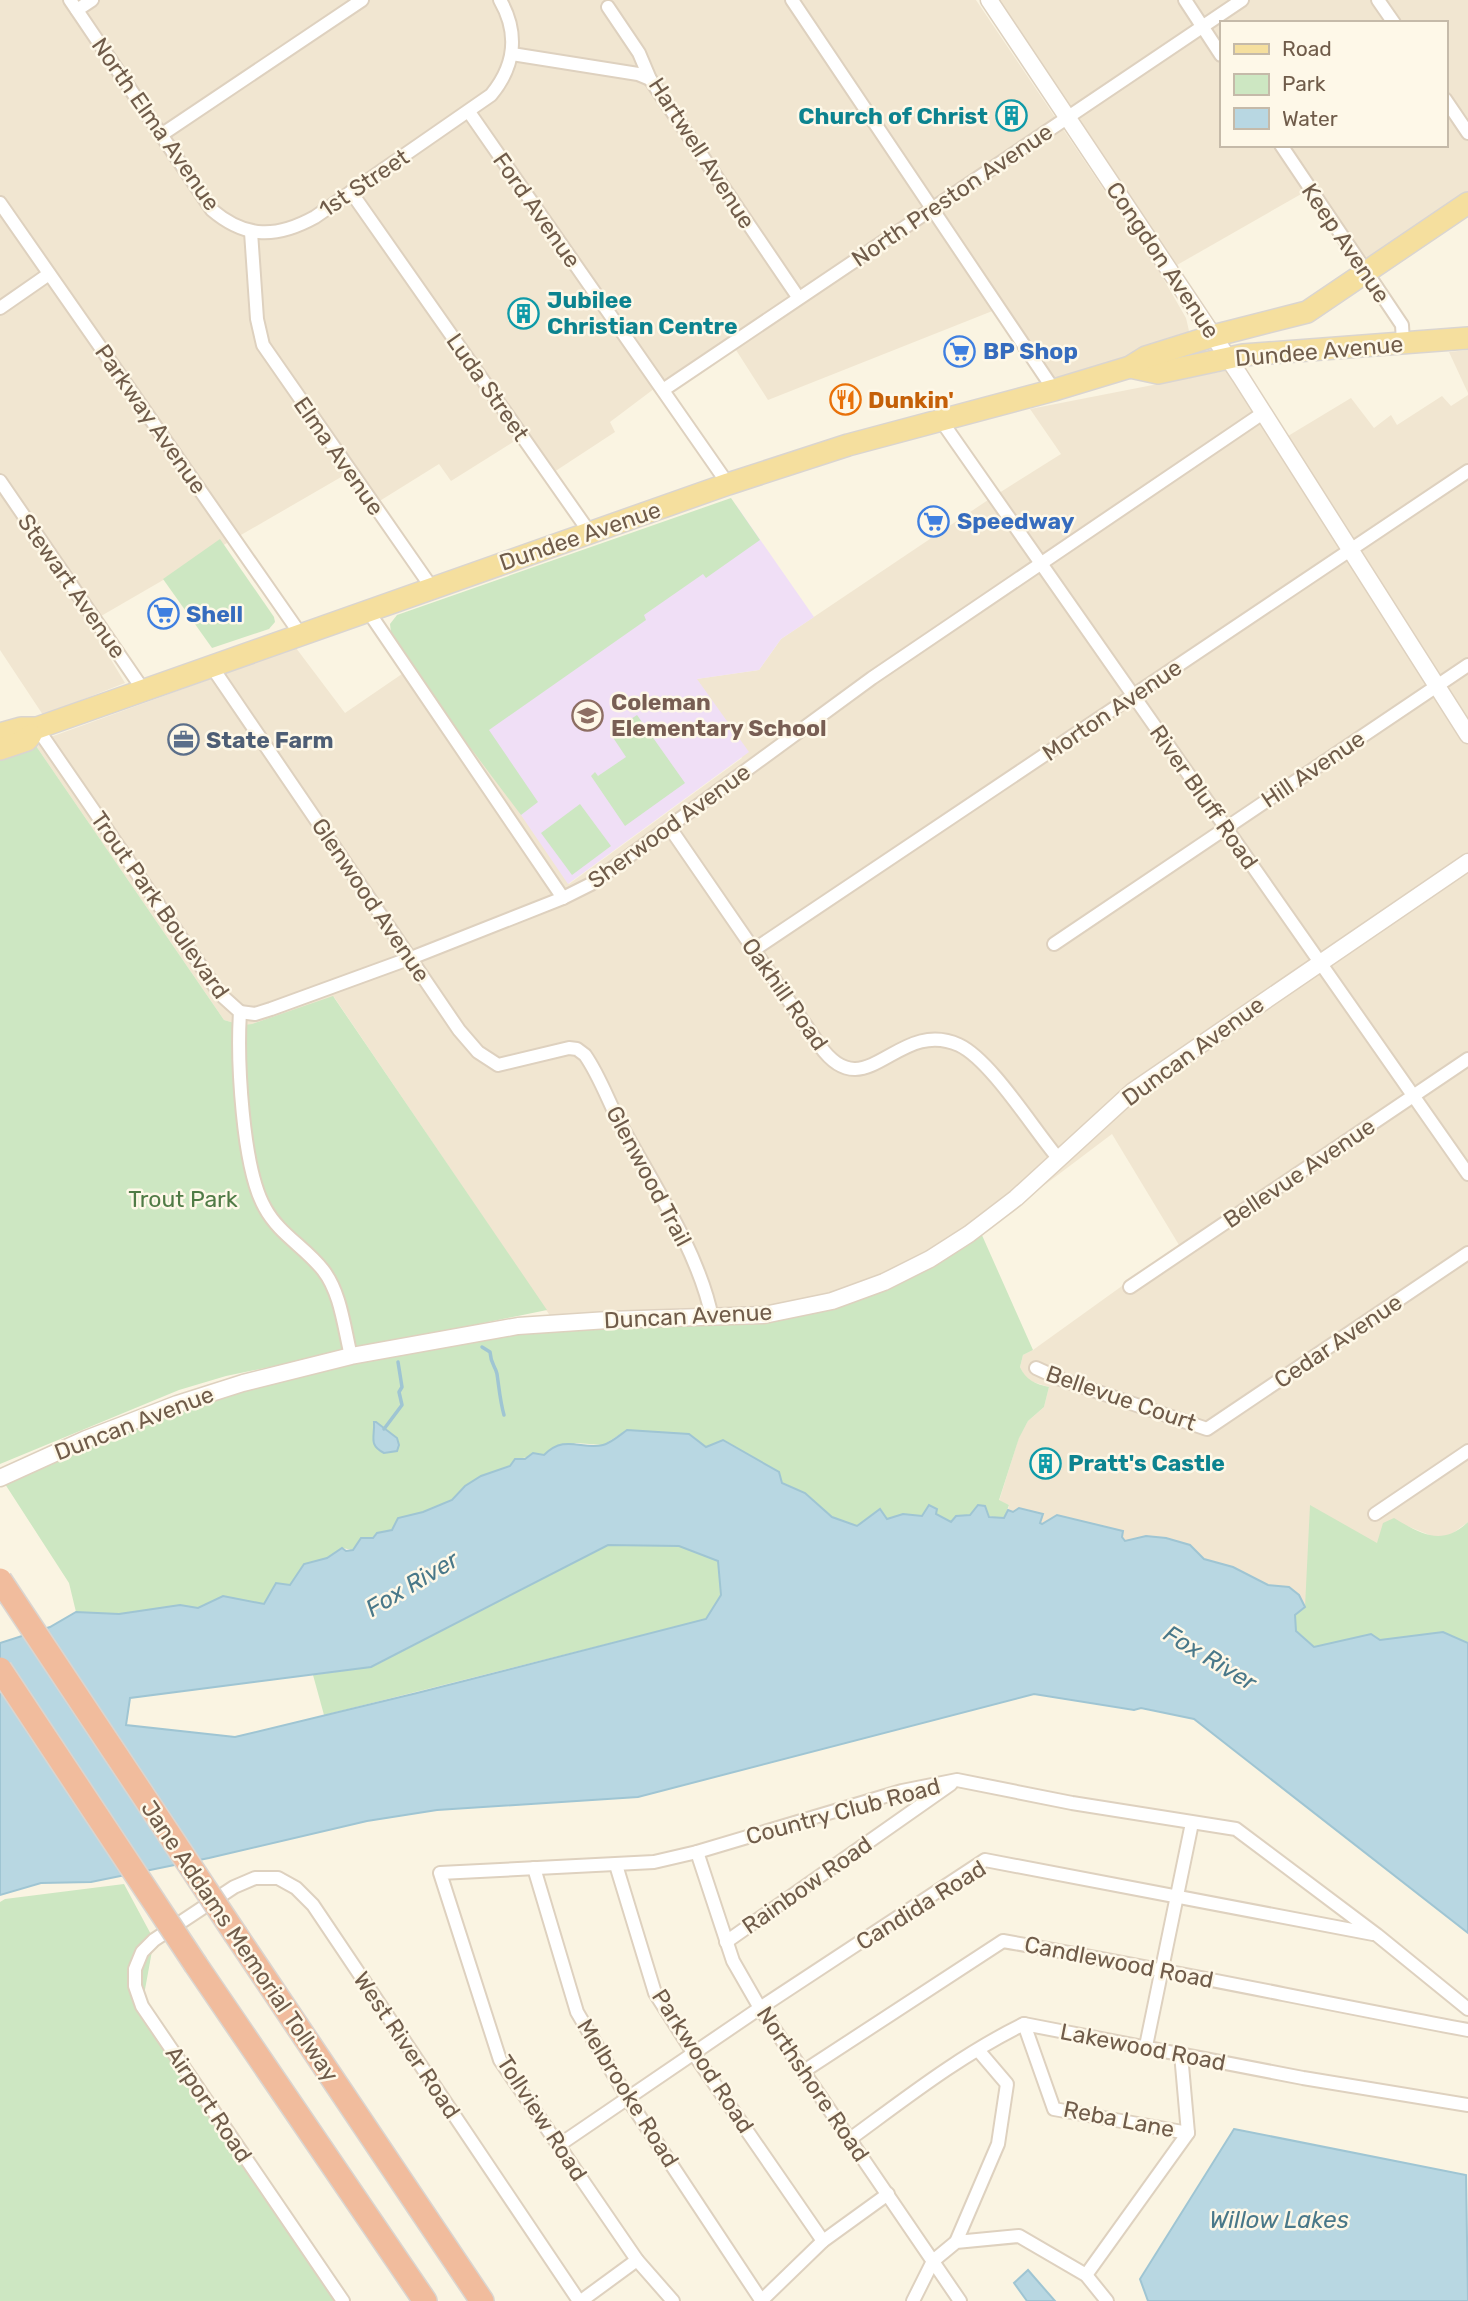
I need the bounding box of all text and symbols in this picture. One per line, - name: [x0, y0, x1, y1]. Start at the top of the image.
- legend: [1220, 21, 1447, 147]
- street label: North Elma Avenue: [86, 32, 226, 216]
- text: Road: [1282, 36, 1332, 61]
- text: Park: [1282, 71, 1326, 96]
- street label: Hartwell Avenue: [643, 72, 761, 234]
- building icon: Church of Christ: [994, 99, 1028, 133]
- place label: Church of Christ: [798, 102, 988, 130]
- text: Water: [1282, 106, 1338, 131]
- street label: North Preston Avenue: [846, 117, 1058, 273]
- street label: 1st Street: [314, 143, 414, 223]
- street label: Ford Avenue: [487, 147, 587, 273]
- street label: Congdon Avenue: [1100, 176, 1226, 344]
- street label: Keep Avenue: [1296, 178, 1396, 308]
- place label: Jubilee Christian Centre: [547, 286, 738, 340]
- building icon: Jubilee Christian Centre: [507, 296, 541, 330]
- street label: Luda Street: [441, 328, 535, 446]
- street label: Dundee Avenue: [1234, 330, 1404, 372]
- supermarket icon: BP Shop: [943, 334, 977, 368]
- place label: BP Shop: [983, 337, 1078, 365]
- street label: Parkway Avenue: [89, 339, 213, 499]
- restaurant icon: Dunkin': [828, 383, 862, 417]
- place label: Dunkin': [868, 386, 954, 414]
- street label: Elma Avenue: [288, 391, 390, 521]
- street label: Dundee Avenue: [496, 495, 664, 577]
- supermarket icon: Speedway: [917, 504, 951, 538]
- place label: Speedway: [957, 507, 1075, 535]
- street label: Stewart Avenue: [12, 508, 132, 664]
- supermarket icon: Shell: [146, 597, 180, 631]
- place label: Shell: [186, 600, 243, 628]
- street label: Morton Avenue: [1037, 653, 1187, 767]
- place label: Coleman Elementary School: [611, 688, 827, 742]
- school or university icon: Coleman Elementary School: [571, 698, 605, 732]
- street label: River Bluff Road: [1144, 719, 1264, 875]
- office icon: State Farm: [166, 723, 200, 757]
- street label: Hill Avenue: [1256, 724, 1370, 814]
- place label: State Farm: [206, 726, 334, 754]
- street label: Sherwood Avenue: [582, 758, 756, 894]
- street label: Trout Park Boulevard: [85, 806, 235, 1004]
- street label: Glenwood Avenue: [306, 813, 436, 987]
- street label: Oakhill Road: [736, 932, 834, 1056]
- street label: Duncan Avenue: [1117, 990, 1269, 1112]
- street label: Glenwood Trail: [600, 1101, 698, 1251]
- street label: Bellevue Avenue: [1218, 1112, 1380, 1234]
- park label: Trout Park: [128, 1185, 238, 1213]
- street label: Cedar Avenue: [1269, 1288, 1407, 1394]
- street label: Duncan Avenue: [603, 1298, 773, 1334]
- street label: Bellevue Court: [1042, 1359, 1200, 1437]
- street label: Duncan Avenue: [50, 1380, 218, 1466]
- building icon: Pratt's Castle: [1028, 1446, 1062, 1480]
- place label: Pratt's Castle: [1068, 1449, 1225, 1477]
- water label: Fox River: [361, 1545, 464, 1623]
- water label: Fox River: [1159, 1619, 1262, 1697]
- street label: Country Club Road: [743, 1772, 943, 1850]
- street label: Jane Addams Memorial Tollway: [135, 1795, 345, 2087]
- street label: Rainbow Road: [737, 1830, 877, 1940]
- street label: Candida Road: [851, 1854, 991, 1956]
- street label: Candlewood Road: [1022, 1930, 1216, 1994]
- street label: West River Road: [347, 1966, 467, 2124]
- street label: Parkwood Road: [646, 1984, 760, 2138]
- street label: Northshore Road: [751, 2001, 875, 2167]
- street label: Melbrooke Road: [571, 2014, 685, 2172]
- street label: Lakewood Road: [1058, 2017, 1228, 2077]
- street label: Airport Road: [160, 2040, 258, 2168]
- street label: Tollview Road: [491, 2050, 593, 2186]
- street label: Reba Lane: [1061, 2095, 1177, 2143]
- water label: Willow Lakes: [1209, 2206, 1349, 2234]

